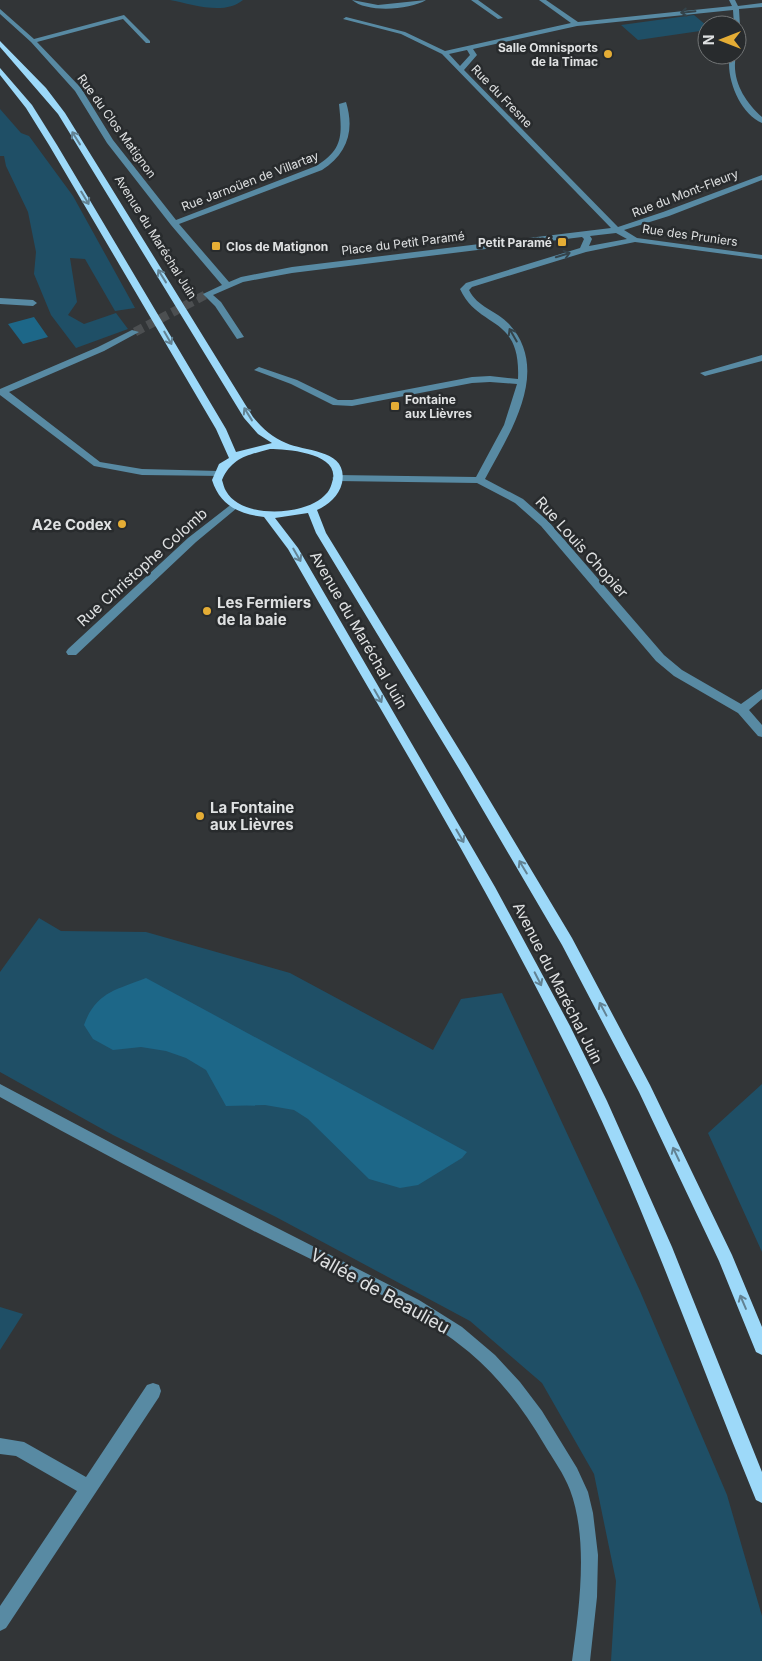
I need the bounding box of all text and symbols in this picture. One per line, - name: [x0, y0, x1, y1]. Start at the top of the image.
- one-way arrow: [680, 8, 696, 17]
- north arrow: [697, 15, 747, 65]
- text: N: [700, 35, 717, 45]
- place label: Salle Omnisports de la Timac: [498, 40, 598, 69]
- marker: Salle Omnisports de la Timac: [602, 48, 614, 60]
- street label: Rue du Fresne: [468, 61, 536, 131]
- street label: Rue du Clos Matignon: [74, 71, 160, 181]
- one-way arrow: [71, 132, 81, 146]
- street label: Rue Jarnoüen de Villartay: [179, 148, 321, 214]
- street label: Rue du Mont-Fleury: [630, 166, 741, 220]
- street label: Avenue du Maréchal Juin: [112, 172, 200, 302]
- one-way arrow: [80, 191, 90, 205]
- street label: Rue des Pruniers: [641, 221, 739, 249]
- street label: Place du Petit Paramé: [340, 228, 466, 258]
- place label: Petit Paramé: [478, 235, 552, 250]
- marker: Petit Paramé: [556, 236, 568, 248]
- place label: Clos de Matignon: [226, 239, 328, 254]
- marker: Clos de Matignon: [210, 240, 222, 252]
- one-way arrow: [554, 250, 570, 260]
- one-way arrow: [157, 270, 167, 284]
- one-way arrow: [507, 329, 517, 343]
- one-way arrow: [163, 330, 173, 344]
- place label: Fontaine aux Lièvres: [405, 392, 472, 421]
- marker: Fontaine aux Lièvres: [389, 400, 401, 412]
- one-way arrow: [242, 408, 252, 422]
- street label: Rue Louis Chopier: [532, 492, 633, 602]
- street label: Rue Christophe Colomb: [73, 504, 211, 630]
- place label: A2e Codex: [32, 515, 112, 534]
- marker: A2e Codex: [116, 518, 128, 530]
- one-way arrow: [292, 548, 302, 562]
- street label: Avenue du Maréchal Juin: [306, 548, 412, 712]
- place label: Les Fermiers de la baie: [217, 593, 311, 629]
- marker: Les Fermiers de la baie: [201, 605, 213, 617]
- one-way arrow: [374, 688, 384, 702]
- place label: La Fontaine aux Lièvres: [210, 798, 294, 834]
- marker: La Fontaine aux Lièvres: [194, 810, 206, 822]
- one-way arrow: [456, 828, 466, 843]
- one-way arrow: [518, 861, 528, 875]
- street label: Avenue du Maréchal Juin: [509, 899, 607, 1067]
- one-way arrow: [533, 971, 543, 986]
- one-way arrow: [598, 1002, 607, 1017]
- one-way arrow: [670, 1147, 680, 1162]
- street label: Vallée de Beaulieu: [307, 1244, 453, 1338]
- one-way arrow: [738, 1295, 748, 1310]

